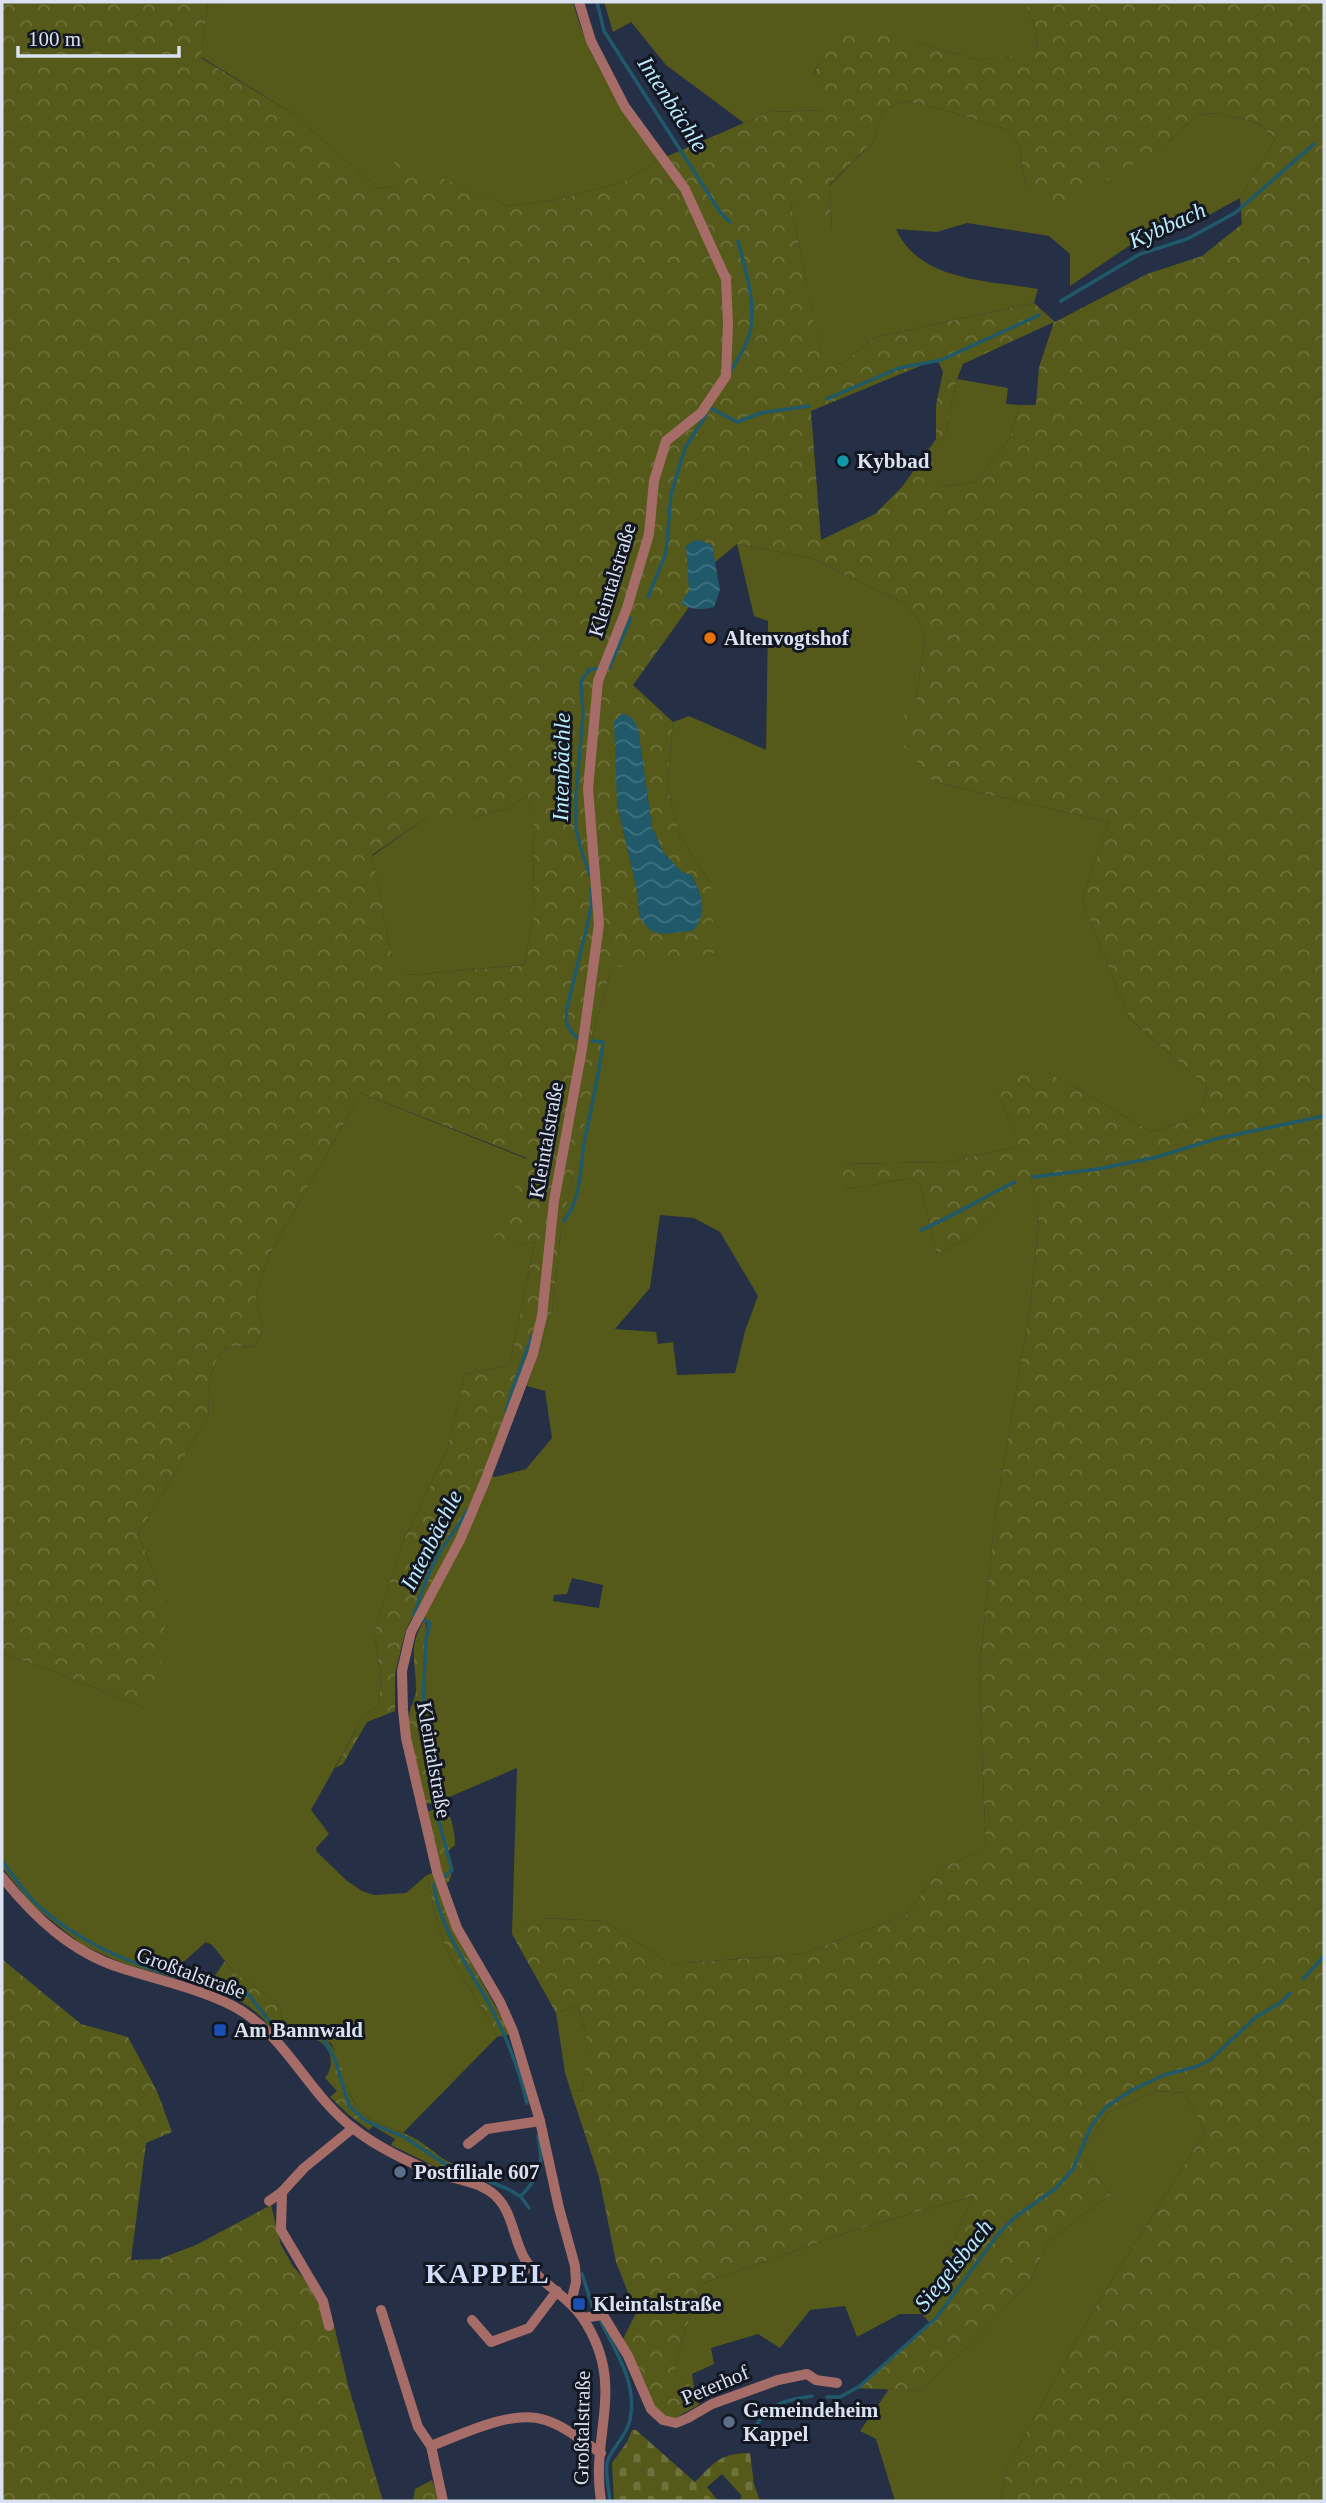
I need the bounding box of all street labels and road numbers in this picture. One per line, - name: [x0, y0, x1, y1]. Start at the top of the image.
- street label: Kleintalstraße: [583, 520, 641, 640]
- street label: Kleintalstraße: [524, 1080, 568, 1200]
- street label: Kleintalstraße: [412, 1700, 456, 1820]
- street label: Großtalstraße: [133, 1942, 249, 2004]
- street label: Peterhof: [678, 2360, 752, 2410]
- street label: Großtalstraße: [569, 2371, 595, 2485]

